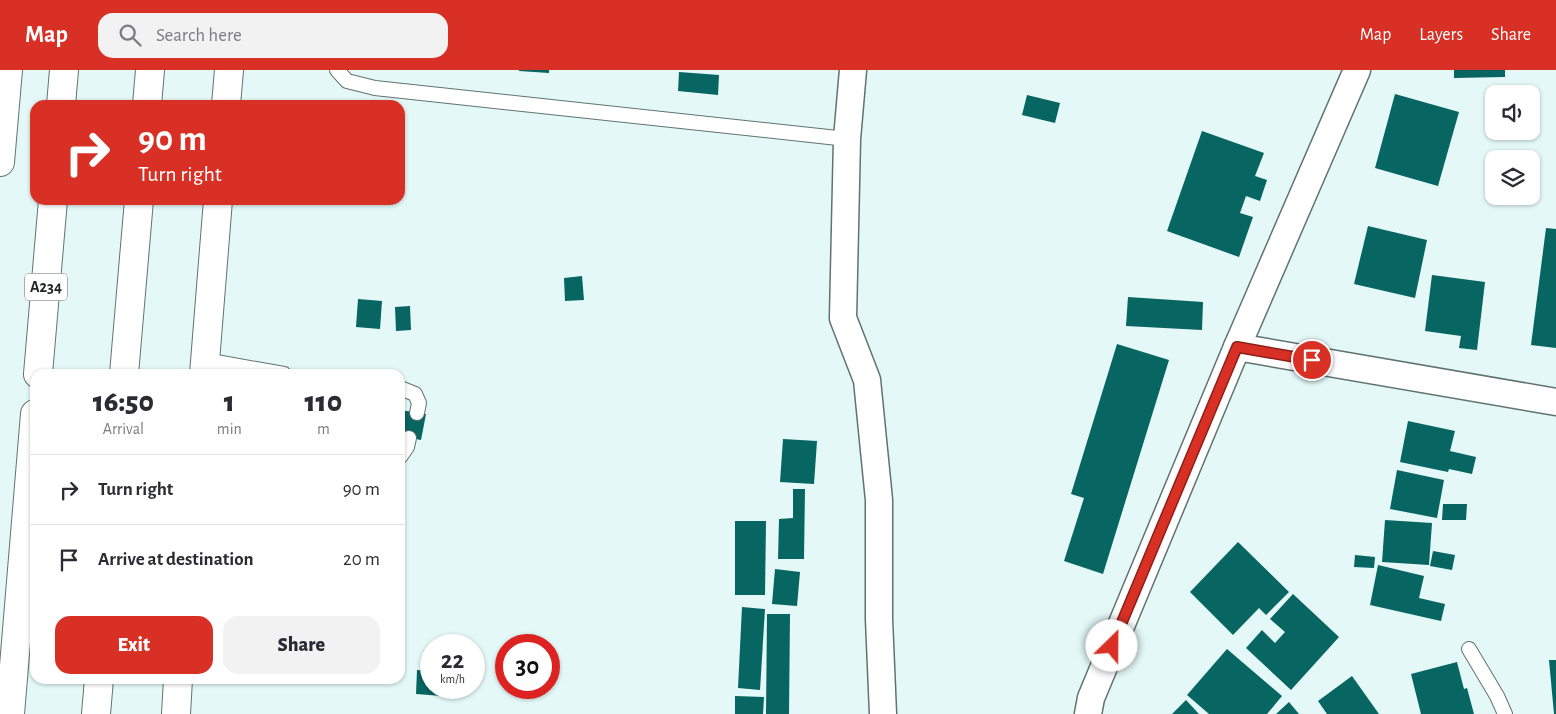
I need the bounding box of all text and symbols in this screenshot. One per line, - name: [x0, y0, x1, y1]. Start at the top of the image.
- search box: [98, 13, 448, 58]
- icon: search: [116, 21, 144, 49]
- text: Map: [25, 23, 68, 47]
- text: Search here: [156, 26, 242, 45]
- text: Map: [1360, 26, 1391, 44]
- text: Layers: [1419, 26, 1463, 44]
- text: Share: [1491, 26, 1531, 44]
- map controls: [1485, 85, 1540, 205]
- button: sound: [1485, 85, 1540, 140]
- icon: right: [55, 120, 120, 185]
- text: 90 m: [138, 122, 207, 157]
- button: layers: [1485, 150, 1540, 205]
- text: Turn right: [138, 163, 222, 185]
- road number: A234: [25, 273, 67, 300]
- pin: [1291, 339, 1333, 381]
- icon: arrive: [1298, 346, 1326, 374]
- text: 16:50: [93, 387, 154, 417]
- text: 1: [224, 387, 235, 417]
- text: 110: [305, 387, 342, 417]
- text: Arrival: [103, 421, 144, 437]
- text: min: [217, 421, 242, 437]
- text: m: [317, 421, 330, 437]
- icon: right: [55, 476, 83, 504]
- text: Turn right: [98, 480, 173, 499]
- text: 90 m: [343, 480, 380, 499]
- icon: arrive: [55, 546, 83, 574]
- text: Arrive at destination: [98, 550, 254, 569]
- text: 20 m: [343, 550, 380, 569]
- button: Exit: [55, 616, 213, 674]
- button: Share: [223, 616, 380, 674]
- position arrow: [1085, 619, 1137, 671]
- speed limit sign: 30: [495, 634, 560, 699]
- text: 22: [441, 648, 464, 673]
- text: km/h: [440, 673, 465, 685]

